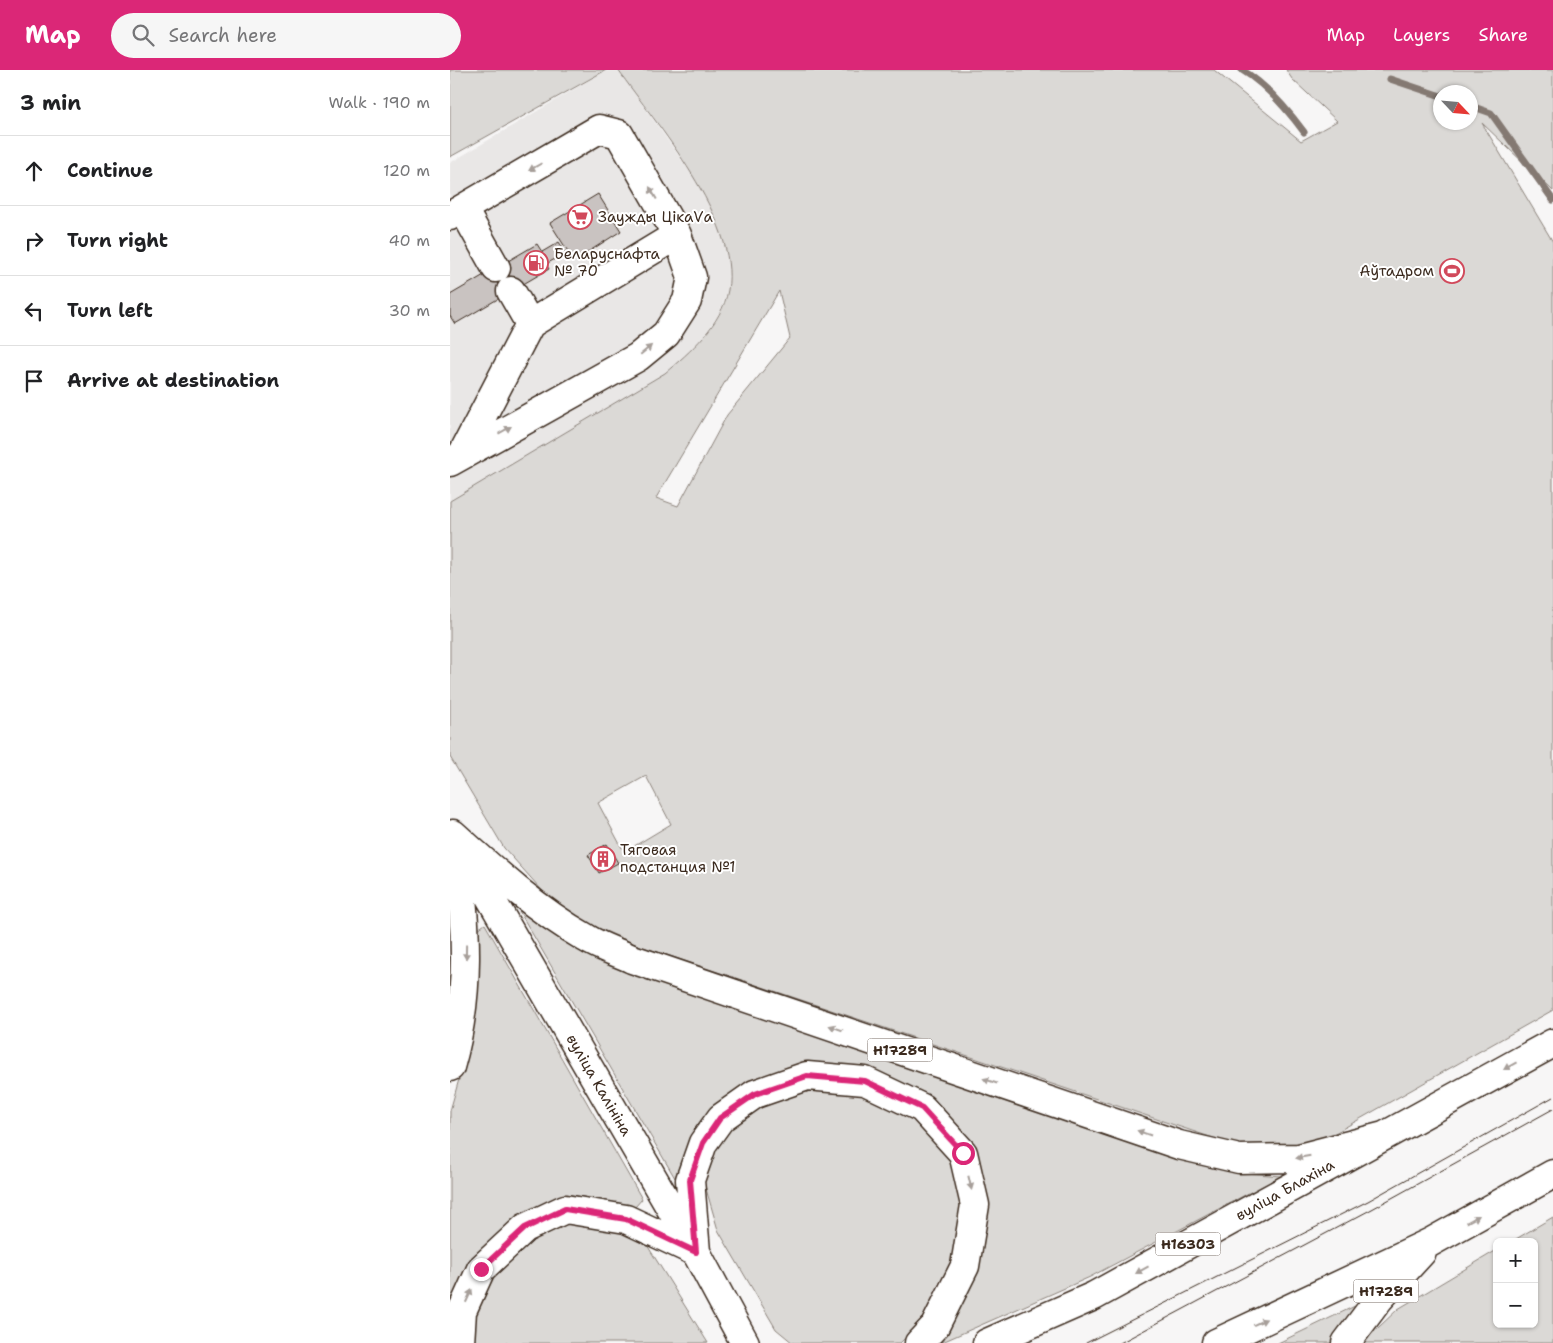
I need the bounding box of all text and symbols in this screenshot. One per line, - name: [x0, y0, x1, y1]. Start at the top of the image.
- search box: [111, 13, 461, 58]
- text: Map: [25, 19, 81, 51]
- icon: search: [129, 21, 157, 49]
- text: Search here: [169, 23, 277, 48]
- text: Map: [1327, 23, 1365, 47]
- text: Layers: [1393, 23, 1450, 47]
- text: Share: [1478, 23, 1528, 47]
- north arrow: [1433, 85, 1478, 130]
- text: 3 min: [20, 89, 81, 117]
- text: Walk · 190 m: [328, 92, 430, 113]
- icon: ahead: [20, 157, 48, 185]
- text: Continue: [67, 158, 153, 183]
- text: 120 m: [383, 160, 430, 181]
- one-way arrow: [528, 163, 541, 172]
- one-way arrow: [648, 186, 657, 199]
- supermarket icon: Заужды ЦікаVа: [567, 204, 593, 230]
- place label: Заужды ЦікаVа: [598, 207, 713, 227]
- icon: right: [20, 227, 48, 255]
- text: Turn right: [67, 228, 168, 253]
- text: 40 m: [388, 230, 430, 251]
- place label: Беларуснафта № 70: [554, 244, 661, 281]
- fuel station icon: Беларуснафта № 70: [523, 250, 549, 276]
- sports icon: Аўтадром: [1439, 258, 1465, 284]
- place label: Аўтадром: [1360, 261, 1434, 281]
- icon: left: [20, 297, 48, 325]
- text: Turn left: [67, 298, 153, 323]
- text: 30 m: [389, 300, 430, 321]
- one-way arrow: [639, 345, 652, 356]
- icon: arrive: [20, 367, 48, 395]
- text: Arrive at destination: [67, 368, 279, 393]
- one-way arrow: [498, 426, 511, 435]
- place label: Тяговая подстанция №1: [620, 840, 736, 877]
- building icon: Тяговая подстанция №1: [590, 846, 616, 872]
- one-way arrow: [461, 944, 469, 960]
- one-way arrow: [828, 1024, 843, 1032]
- street label: вуліца Калініна: [562, 1030, 637, 1140]
- road number: Н17289: [868, 1038, 932, 1062]
- one-way arrow: [1503, 1062, 1518, 1070]
- one-way arrow: [982, 1076, 997, 1084]
- one-way arrow: [1136, 1128, 1151, 1136]
- route start: [952, 1142, 975, 1165]
- one-way arrow: [1294, 1153, 1310, 1161]
- street label: вуліца Блахіна: [1232, 1154, 1339, 1225]
- one-way arrow: [966, 1175, 974, 1191]
- one-way arrow: [1466, 1214, 1480, 1223]
- road number: Н16303: [1156, 1232, 1220, 1256]
- map controls: [1493, 1238, 1538, 1328]
- button: +: [1493, 1238, 1538, 1283]
- route end: [470, 1258, 493, 1281]
- one-way arrow: [1134, 1266, 1149, 1274]
- road number: Н17289: [1354, 1280, 1418, 1302]
- button: −: [1493, 1283, 1538, 1328]
- one-way arrow: [465, 1289, 473, 1303]
- one-way arrow: [1253, 1318, 1267, 1326]

